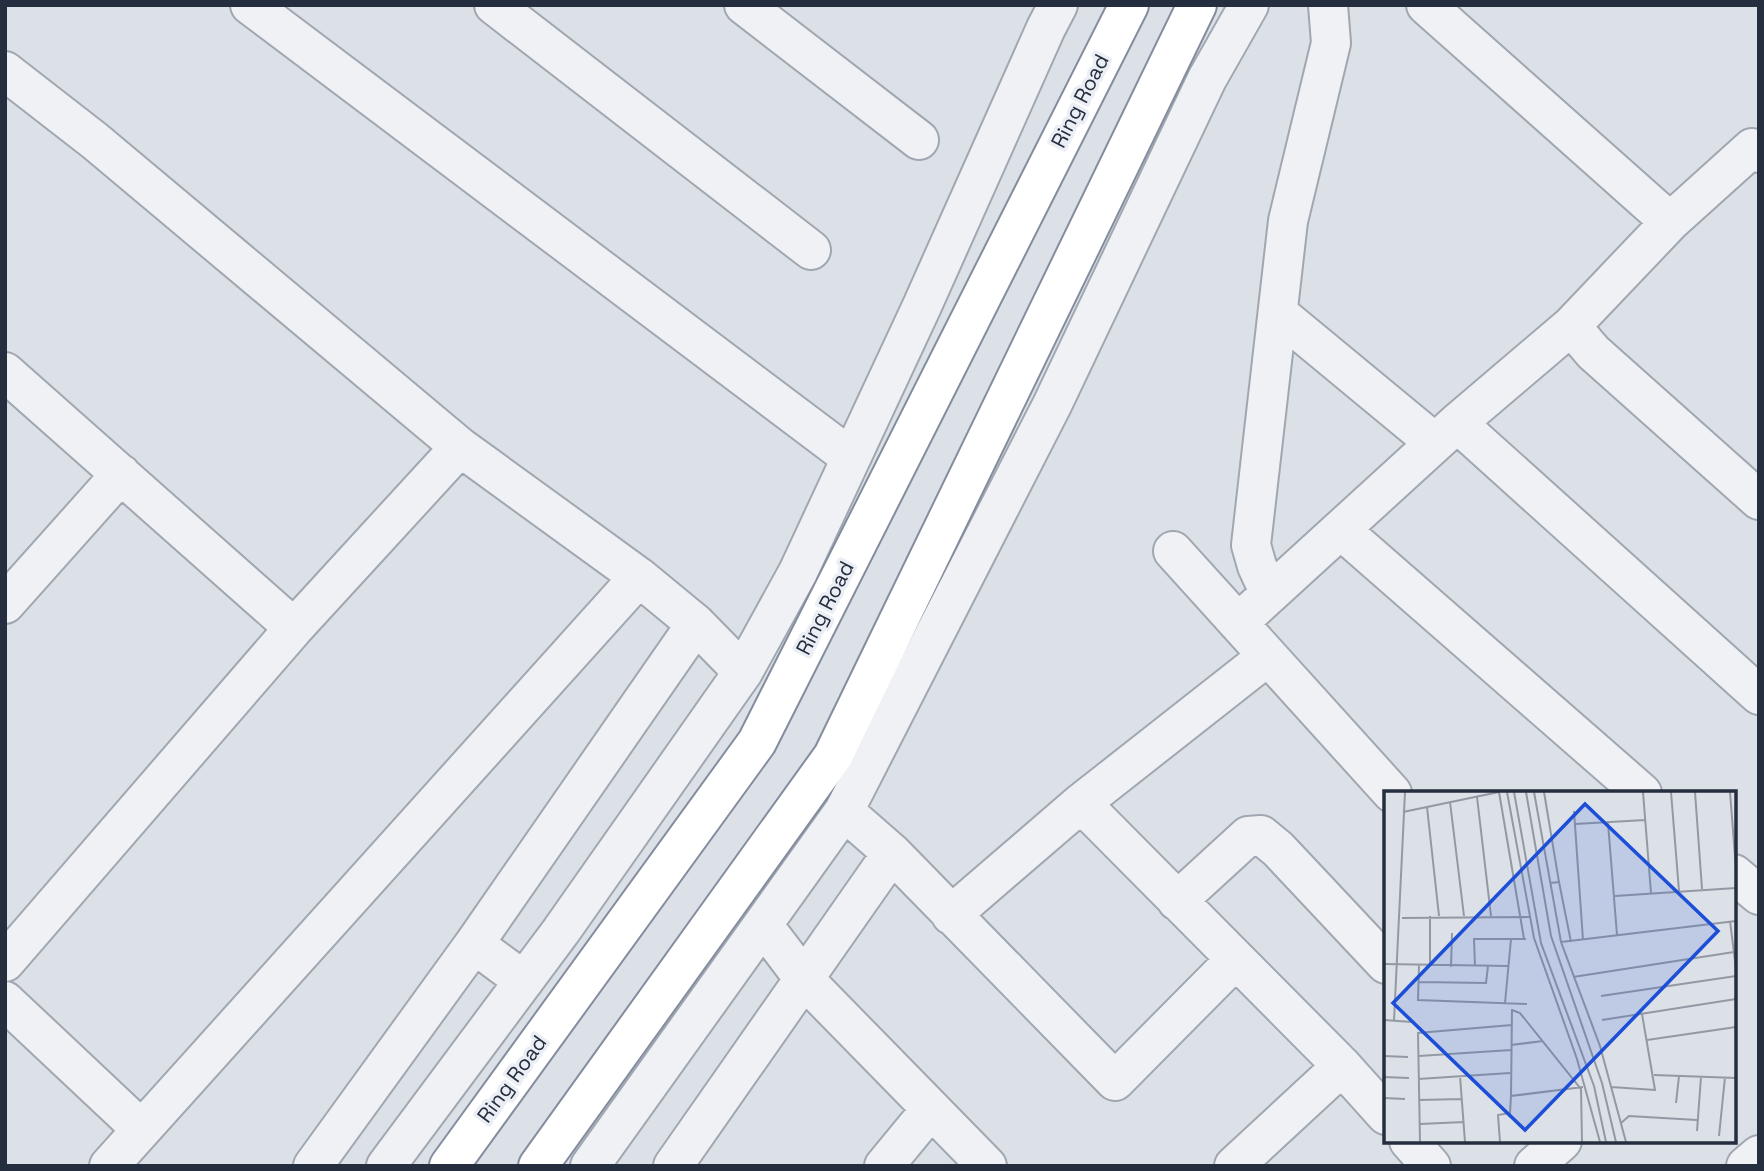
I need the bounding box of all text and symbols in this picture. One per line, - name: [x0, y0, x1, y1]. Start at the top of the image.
- street label: Ring Road: [1044, 49, 1115, 152]
- street label: Ring Road: [789, 556, 860, 659]
- inset map: [1384, 791, 1736, 1143]
- street label: Ring Road: [471, 1030, 552, 1128]

